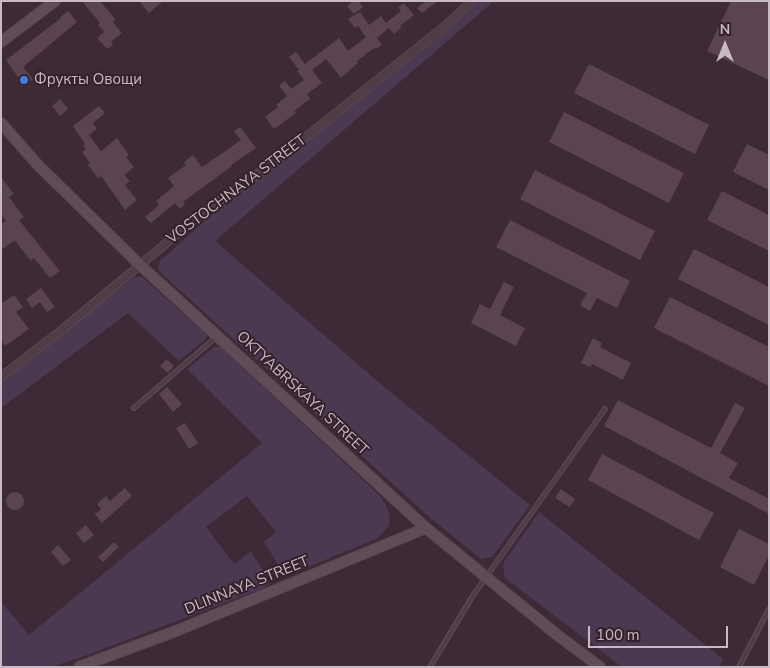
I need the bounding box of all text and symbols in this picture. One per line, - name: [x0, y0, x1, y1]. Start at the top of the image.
- north arrow: [700, 20, 750, 70]
- text: N: [720, 20, 730, 39]
- place label: Фрукты Овощи: [34, 71, 142, 89]
- marker: Фрукты Овощи: [18, 74, 30, 86]
- street label: VOSTOCHNAYA STREET: [164, 132, 310, 248]
- street label: OKTYABRSKAYA STREET: [232, 328, 372, 460]
- street label: DLINNAYA STREET: [182, 553, 312, 619]
- scale bar: [590, 616, 730, 648]
- text: 100 m: [596, 625, 640, 645]

